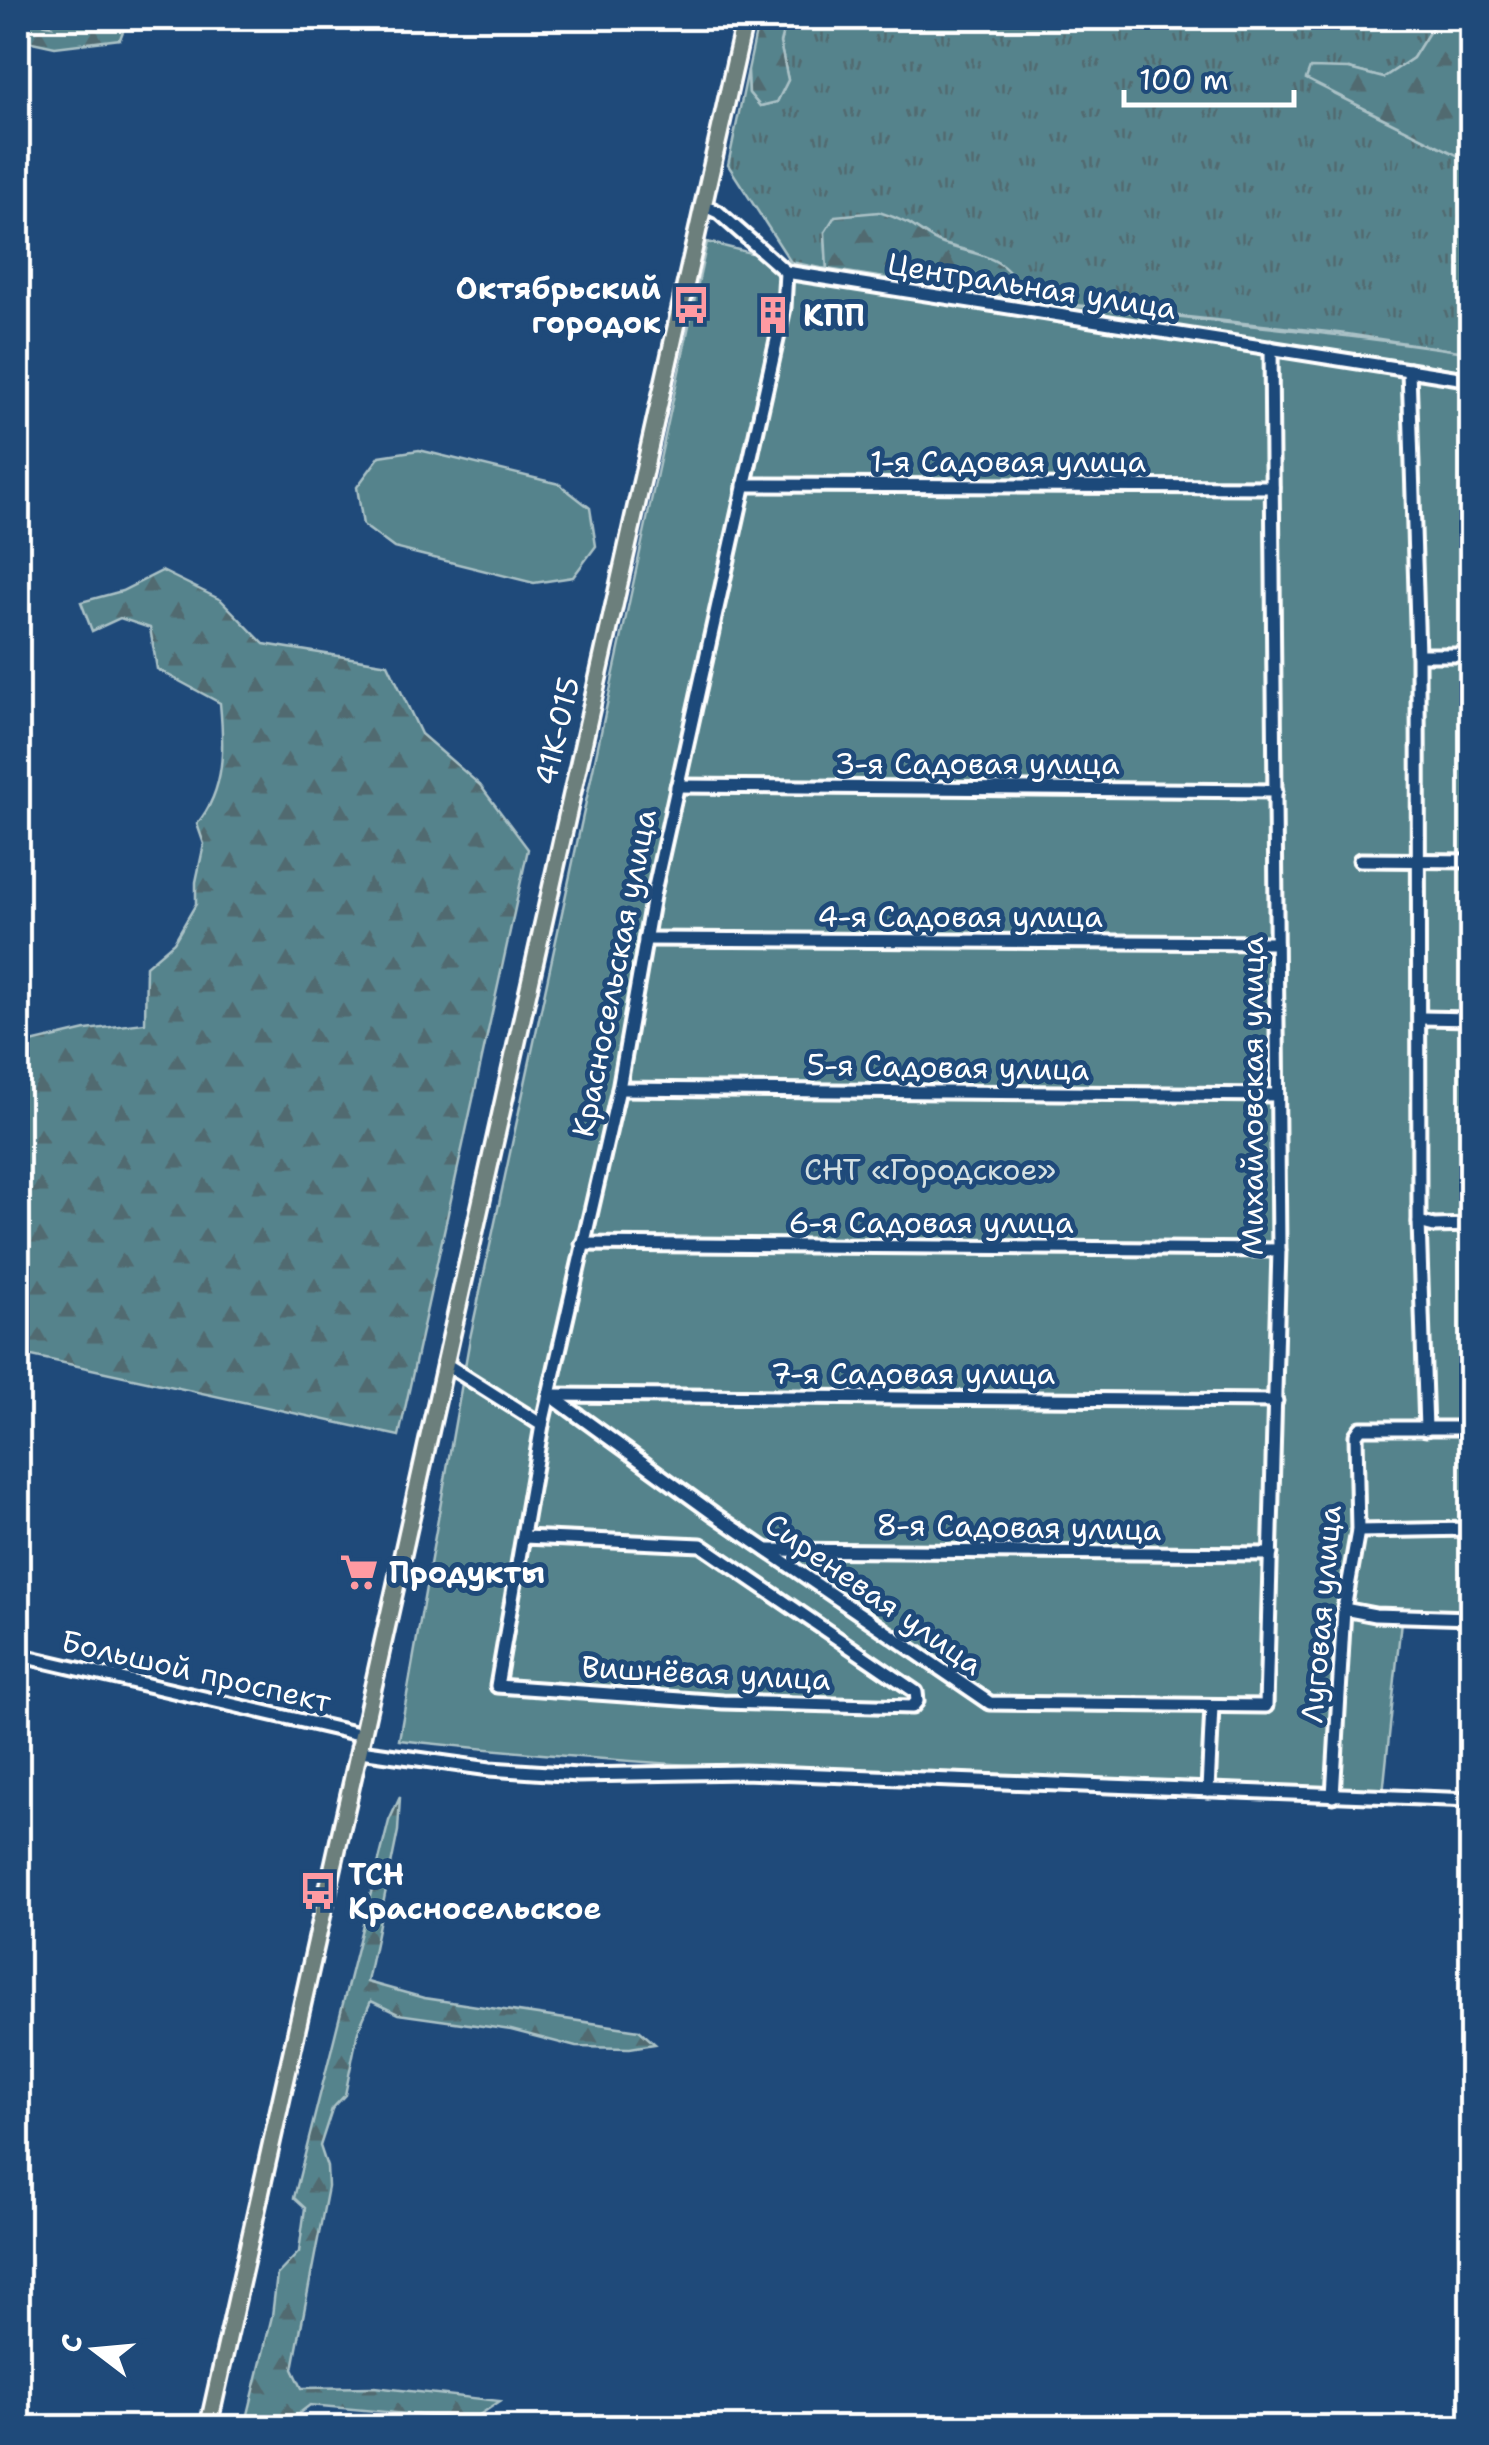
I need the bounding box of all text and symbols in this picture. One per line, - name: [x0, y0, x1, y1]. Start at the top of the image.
- scale bar: [1124, 45, 1294, 107]
- text: 100 m: [1139, 59, 1229, 100]
- street label: Центральная улица: [885, 243, 1180, 329]
- place label: Октябрьский городок: [456, 268, 661, 343]
- bus stop icon: Октябрьский городок: [670, 284, 712, 326]
- building icon: КПП: [752, 294, 794, 336]
- place label: КПП: [803, 295, 865, 336]
- street label: 1-я Садовая улица: [870, 441, 1146, 482]
- street label: 41К-015: [525, 673, 589, 789]
- street label: 3-я Садовая улица: [834, 743, 1120, 784]
- street label: Красносельская улица: [562, 805, 666, 1141]
- street label: 4-я Садовая улица: [817, 896, 1103, 937]
- street label: Михайловская улица: [1232, 936, 1273, 1256]
- street label: 5-я Садовая улица: [806, 1044, 1090, 1090]
- park label: СНТ «Городское»: [804, 1149, 1056, 1190]
- street label: 6-я Садовая улица: [788, 1202, 1074, 1243]
- street label: 7-я Садовая улица: [771, 1353, 1056, 1394]
- street label: Сиреневая улица: [757, 1503, 991, 1685]
- street label: Луговая улица: [1291, 1503, 1351, 1725]
- street label: 8-я Садовая улица: [876, 1504, 1162, 1550]
- supermarket icon: Продукты: [338, 1551, 380, 1593]
- place label: Продукты: [389, 1552, 545, 1593]
- street label: Большой проспект: [57, 1620, 336, 1722]
- street label: Вишнёвая улица: [580, 1646, 832, 1700]
- place label: ТСН Красносельское: [348, 1854, 601, 1929]
- bus stop icon: ТСН Красносельское: [297, 1870, 339, 1912]
- north arrow: [45, 2300, 145, 2400]
- text: С: [50, 2330, 92, 2357]

